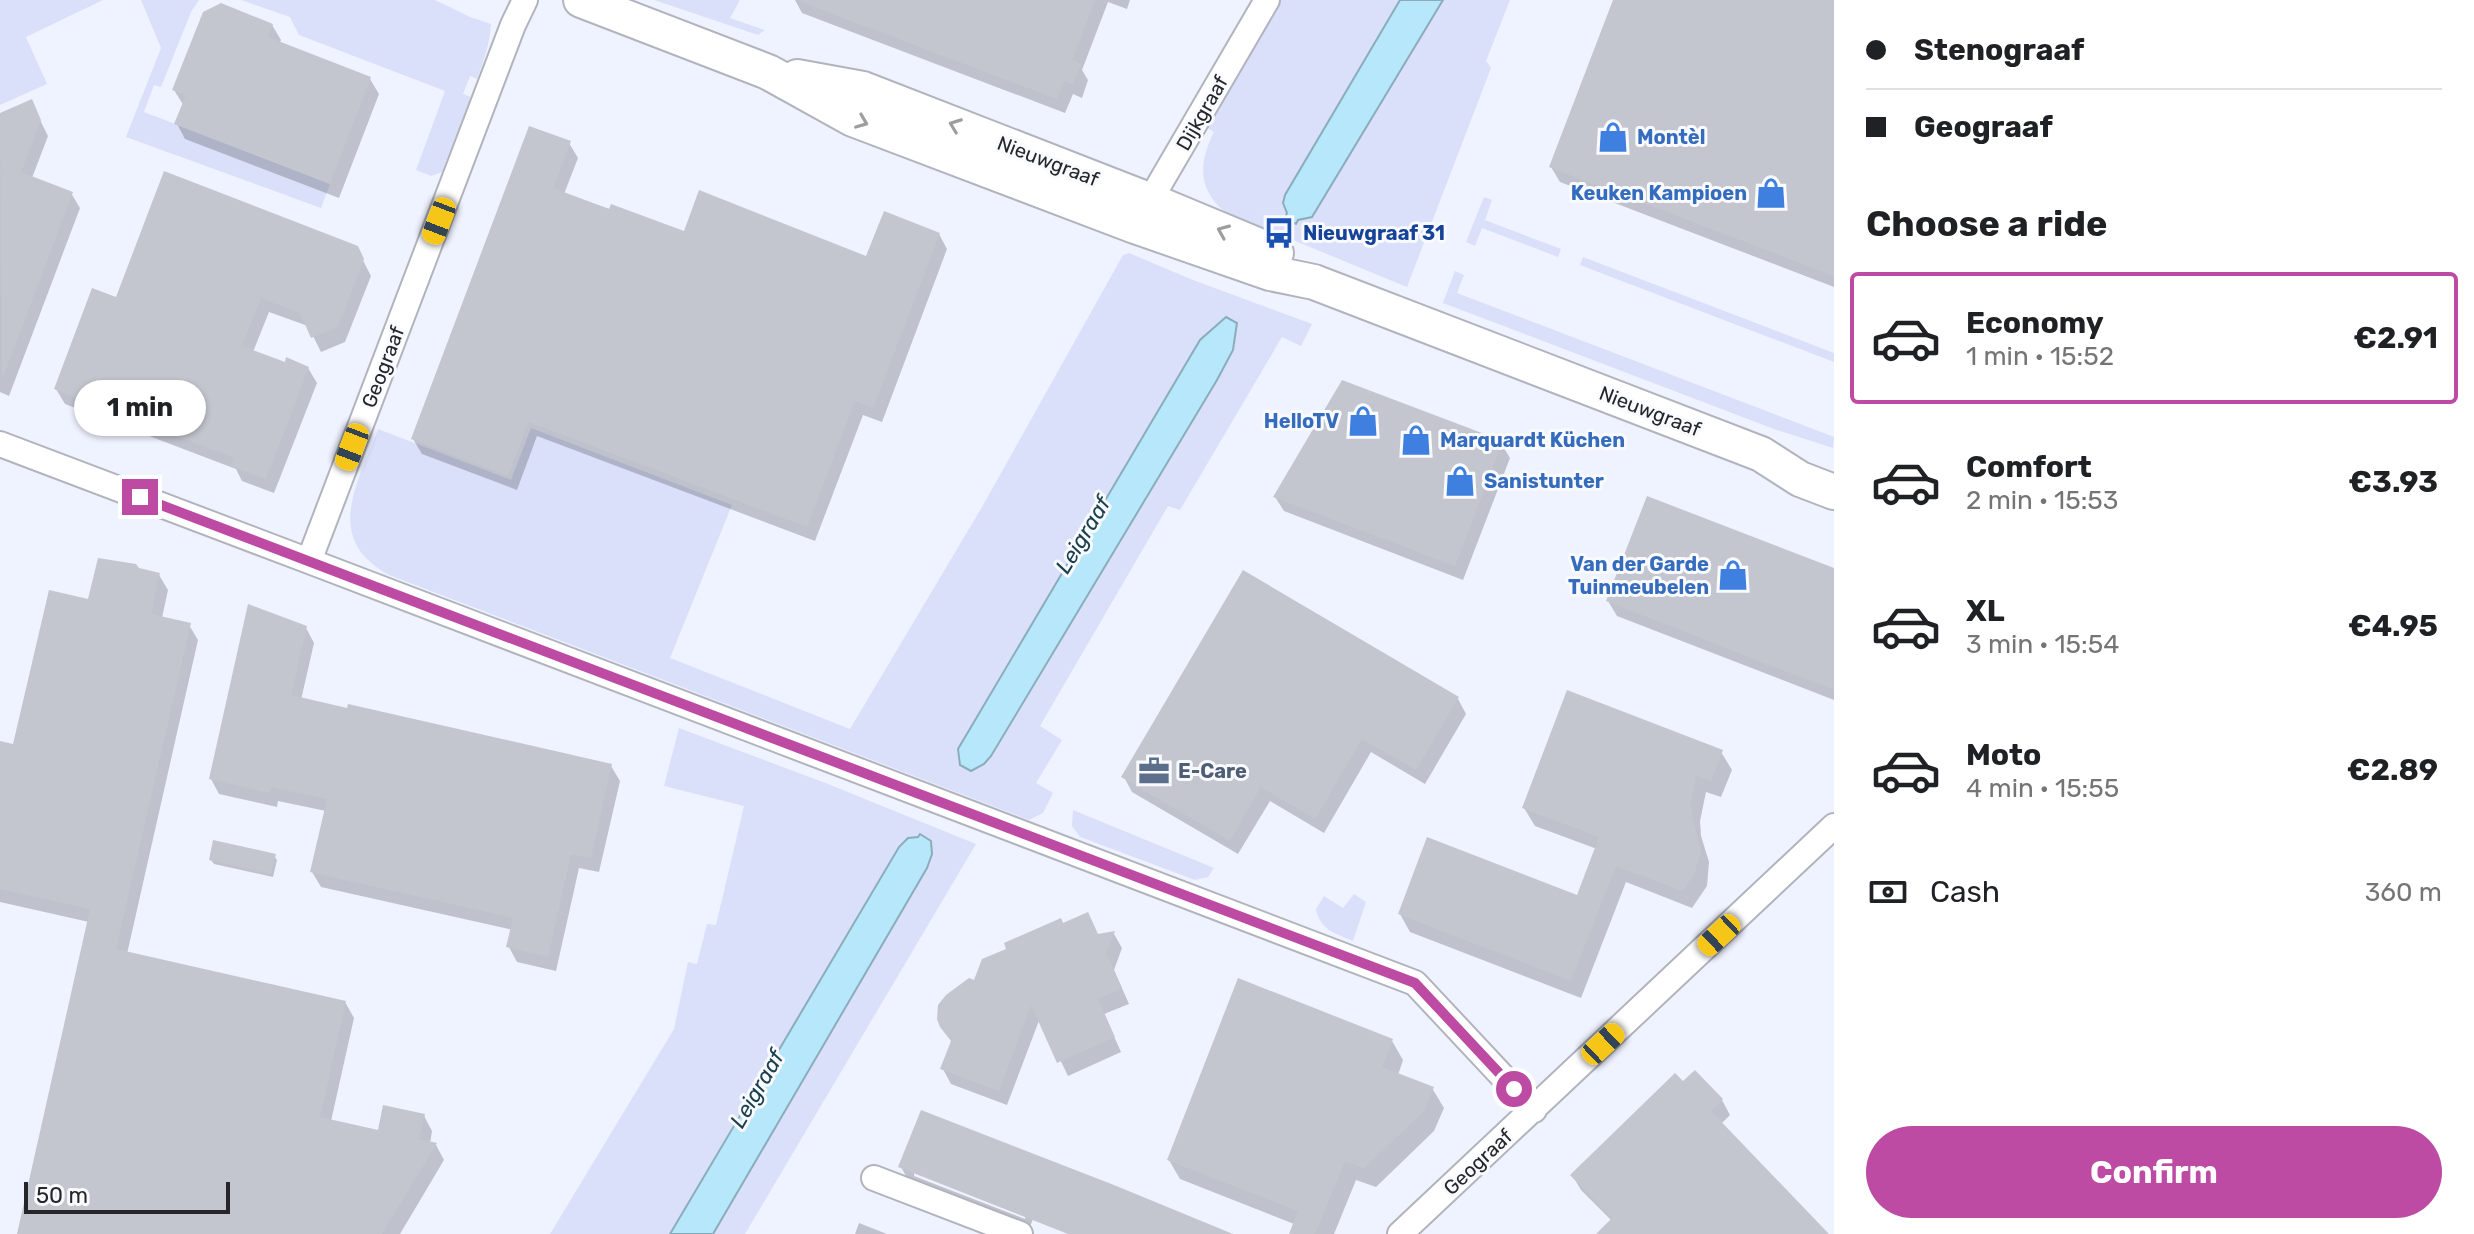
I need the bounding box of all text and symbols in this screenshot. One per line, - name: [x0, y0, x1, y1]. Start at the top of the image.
- text: Stenograaf: [1914, 32, 2084, 68]
- street label: Dijkgraaf: [1171, 71, 1233, 155]
- text: Geograaf: [1914, 109, 2053, 145]
- one-way arrow: [854, 112, 868, 129]
- one-way arrow: [949, 118, 963, 135]
- shop icon: Montèl: [1596, 120, 1630, 154]
- place label: Montèl: [1637, 125, 1705, 149]
- street label: Nieuwgraaf: [994, 131, 1102, 191]
- shop icon: Keuken Kampioen: [1754, 176, 1788, 210]
- place label: Keuken Kampioen: [1571, 181, 1747, 205]
- car: [419, 194, 459, 248]
- text: Choose a ride: [1866, 202, 2107, 245]
- bus stop icon: Nieuwgraaf 31: [1262, 216, 1296, 250]
- place label: Nieuwgraaf 31: [1303, 221, 1445, 245]
- one-way arrow: [1217, 224, 1231, 241]
- icon: car: [1870, 302, 1942, 374]
- text: Economy: [1966, 305, 2104, 341]
- text: €2.91: [2353, 320, 2438, 356]
- street label: Geograaf: [356, 323, 410, 411]
- text: 1 min · 15:52: [1966, 341, 2114, 372]
- callout: 1 min: [74, 381, 206, 437]
- street label: Nieuwgraaf: [1596, 381, 1704, 441]
- text: 1 min: [107, 392, 173, 423]
- shop icon: HelloTV: [1346, 404, 1380, 438]
- place label: HelloTV: [1264, 409, 1339, 433]
- car: [332, 420, 372, 474]
- shop icon: Marquardt Küchen: [1399, 423, 1433, 457]
- place label: Marquardt Küchen: [1440, 428, 1625, 452]
- icon: car: [1870, 446, 1942, 518]
- text: Comfort: [1966, 449, 2092, 485]
- shop icon: Sanistunter: [1443, 464, 1477, 498]
- text: €3.93: [2349, 464, 2438, 500]
- place label: Sanistunter: [1484, 469, 1604, 493]
- route end: [122, 479, 158, 515]
- text: 2 min · 15:53: [1966, 485, 2118, 516]
- water label: Leigraaf: [1049, 489, 1118, 578]
- place label: Van der Garde Tuinmeubelen: [1568, 552, 1709, 599]
- shop icon: Van der Garde Tuinmeubelen: [1716, 558, 1750, 592]
- icon: car: [1870, 590, 1942, 662]
- text: XL: [1966, 593, 2005, 629]
- text: €4.95: [2348, 608, 2438, 644]
- text: 3 min · 15:54: [1966, 629, 2119, 660]
- icon: car: [1870, 734, 1942, 806]
- text: Moto: [1966, 737, 2041, 773]
- text: €2.89: [2347, 752, 2438, 788]
- office icon: E-Care: [1137, 754, 1171, 788]
- place label: E-Care: [1178, 759, 1247, 783]
- text: 4 min · 15:55: [1966, 773, 2119, 804]
- icon: cash: [1866, 870, 1910, 914]
- text: Cash: [1930, 874, 2000, 910]
- text: 360 m: [2365, 877, 2442, 908]
- car: [1693, 910, 1745, 960]
- car: [1577, 1019, 1629, 1069]
- water label: Leigraaf: [724, 1043, 791, 1133]
- route start: [1496, 1071, 1532, 1107]
- street label: Geograaf: [1439, 1124, 1518, 1200]
- button: Confirm: [1866, 1126, 2442, 1218]
- scale bar: [24, 1178, 230, 1214]
- text: 50 m: [36, 1182, 88, 1209]

